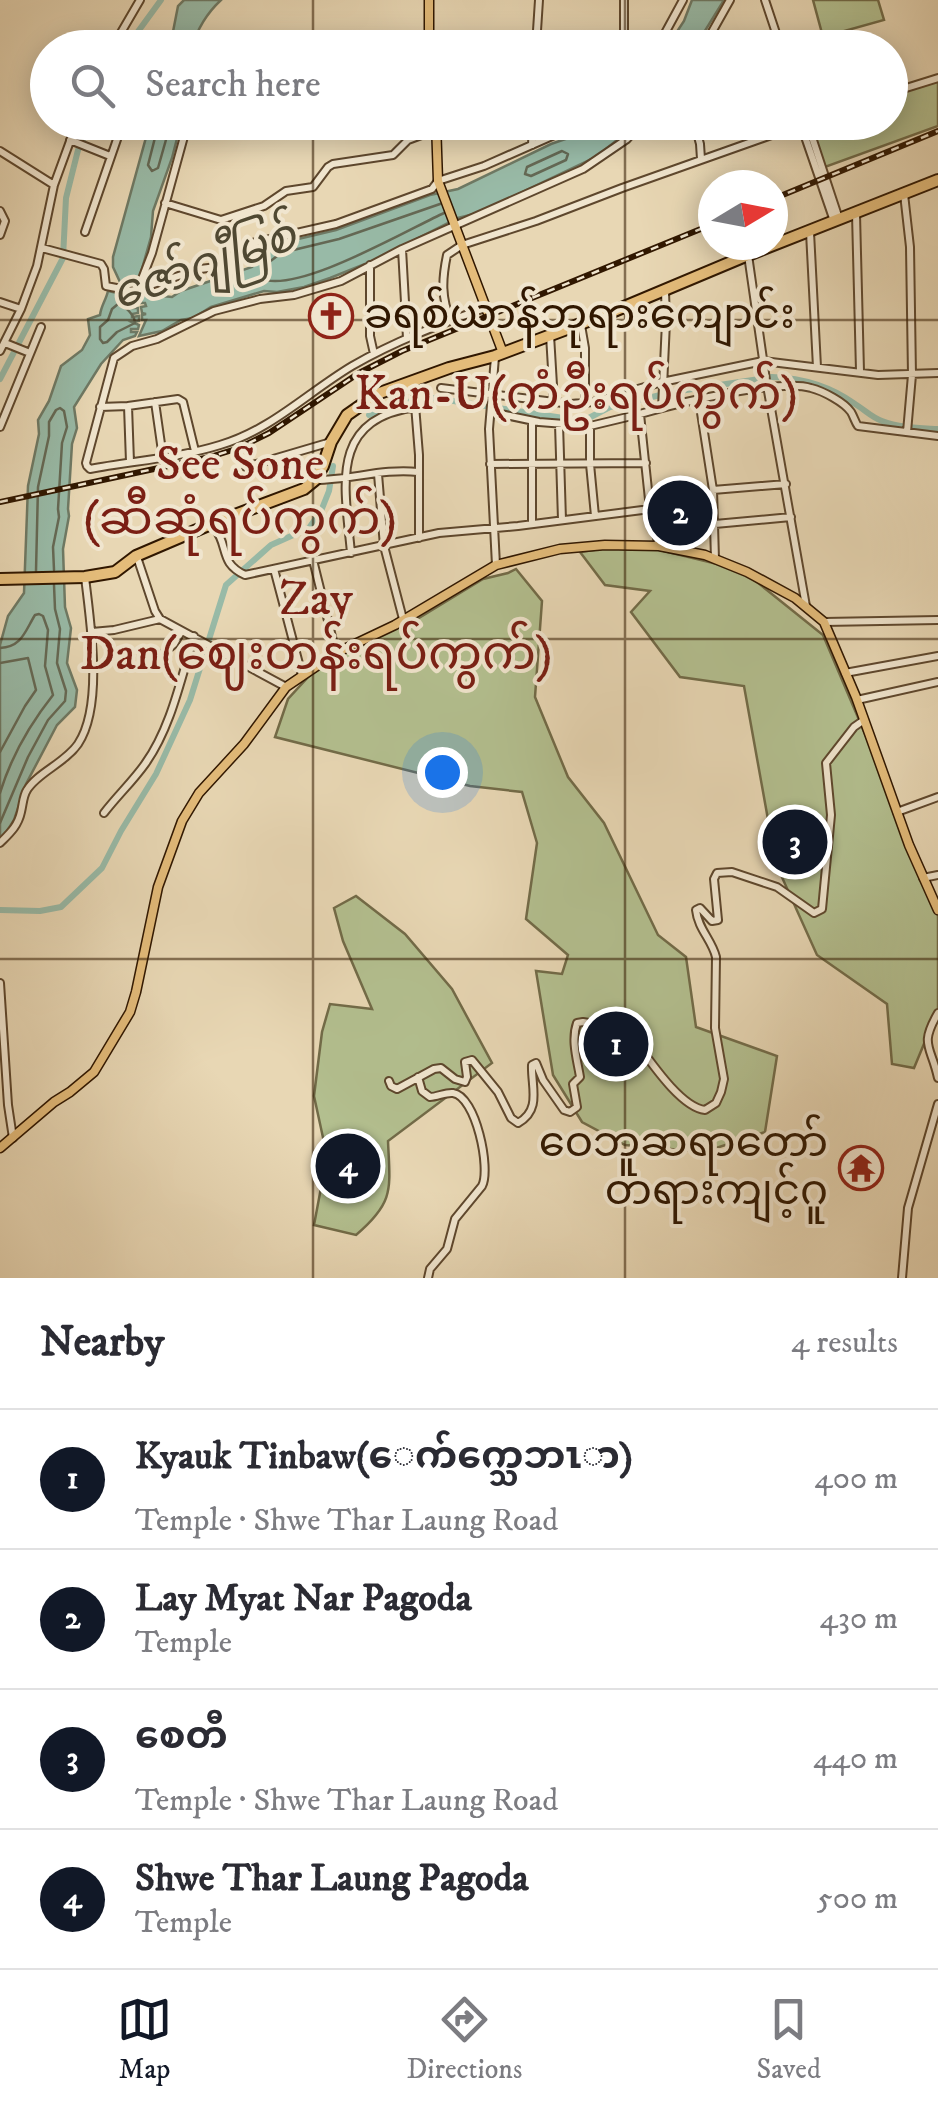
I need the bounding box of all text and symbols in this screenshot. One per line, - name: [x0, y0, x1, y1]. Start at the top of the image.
- search box: [30, 30, 908, 140]
- icon: search: [65, 58, 120, 113]
- text: Search here: [145, 61, 321, 109]
- north arrow: [698, 170, 788, 260]
- water label: ဇော်ဂျီမြစ်: [103, 203, 309, 330]
- place label: ခရစ်ယာန်ဘုရားကျောင်း: [364, 286, 795, 348]
- church icon: ခရစ်ယာန်ဘုရားကျောင်း: [308, 293, 354, 339]
- district label: Kan-U(ကံဦးရပ်ကွက်): [354, 360, 798, 431]
- district label: See Sone (ဆီဆုံရပ်ကွက်): [83, 435, 397, 556]
- pin: 2: [648, 476, 712, 550]
- district label: Zay Dan(ဈေးတန်းရပ်ကွက်): [80, 570, 552, 691]
- your location: [417, 747, 468, 798]
- pin: 3: [762, 804, 828, 880]
- pin: 1: [584, 1006, 648, 1082]
- place label: ဝေဘူဆရာတော် တရားကျင့်ဂူ: [539, 1114, 828, 1224]
- pin: 4: [316, 1128, 380, 1204]
- temple icon: ဝေဘူဆရာတော် တရားကျင့်ဂူ: [838, 1145, 884, 1191]
- text: Nearby: [40, 1317, 164, 1369]
- text: 4 results: [791, 1323, 898, 1363]
- text: Kyauk Tinbaw(ေက်က္သေဘၤာ): [135, 1433, 633, 1481]
- text: 1: [67, 1459, 78, 1499]
- text: 400 m: [814, 1459, 898, 1499]
- text: Temple · Shwe Thar Laung Road: [135, 1501, 558, 1541]
- text: Lay Myat Nar Pagoda: [135, 1575, 472, 1623]
- text: 2: [65, 1599, 80, 1639]
- text: 430 m: [820, 1599, 898, 1639]
- text: Temple: [135, 1623, 232, 1663]
- text: စေတီ: [135, 1713, 228, 1761]
- text: 3: [67, 1739, 78, 1779]
- text: 440 m: [813, 1739, 898, 1779]
- text: Temple · Shwe Thar Laung Road: [135, 1781, 558, 1821]
- text: Shwe Thar Laung Pagoda: [135, 1855, 529, 1903]
- text: 4: [63, 1879, 82, 1919]
- text: 500 m: [817, 1879, 898, 1919]
- text: Temple: [135, 1903, 232, 1943]
- tab: Map: [117, 1992, 172, 2087]
- tab: Directions: [406, 1992, 522, 2087]
- tab: Saved: [757, 1992, 821, 2087]

